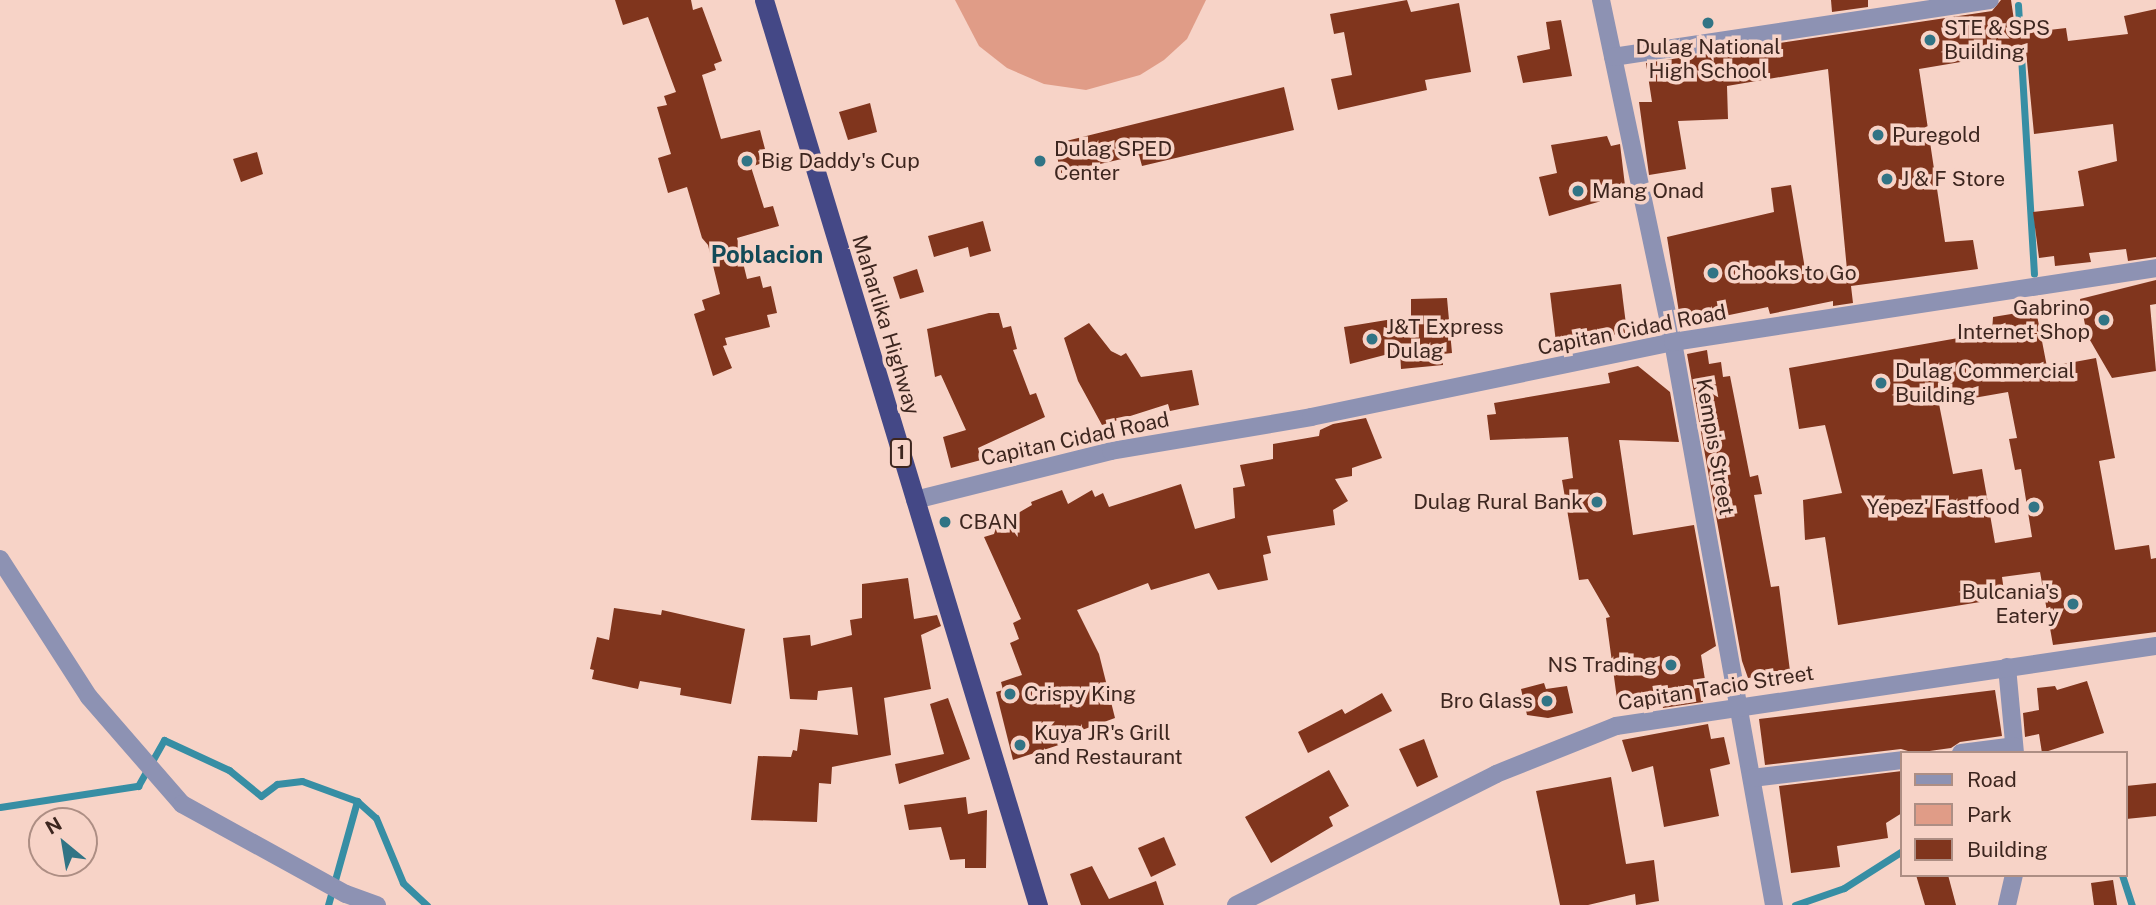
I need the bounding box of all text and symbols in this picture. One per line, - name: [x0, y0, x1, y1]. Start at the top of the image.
- marker: Dulag National High School: [1700, 15, 1716, 31]
- place label: STE & SPS Building: [1944, 15, 2050, 65]
- marker: STE & SPS Building: [1922, 32, 1938, 48]
- place label: Dulag National High School: [1635, 34, 1781, 84]
- place label: Puregold: [1892, 122, 1980, 148]
- marker: Puregold: [1870, 127, 1886, 143]
- place label: Dulag SPED Center: [1054, 136, 1172, 186]
- place label: Big Daddy's Cup: [761, 148, 920, 174]
- marker: Big Daddy's Cup: [739, 153, 755, 169]
- marker: Dulag SPED Center: [1032, 153, 1048, 169]
- place label: J & F Store: [1901, 166, 2005, 192]
- marker: J & F Store: [1879, 171, 1895, 187]
- place label: Mang Onad: [1592, 178, 1704, 204]
- marker: Mang Onad: [1570, 183, 1586, 199]
- street label: Maharlika Highway: [847, 232, 925, 418]
- district label: Poblacion: [711, 241, 823, 269]
- place label: Chooks to Go: [1727, 260, 1857, 286]
- marker: Chooks to Go: [1705, 265, 1721, 281]
- place label: Gabrino Internet Shop: [1957, 295, 2090, 345]
- street label: Capitan Cidad Road: [1535, 299, 1729, 361]
- marker: Gabrino Internet Shop: [2096, 312, 2112, 328]
- place label: J&T Express Dulag: [1386, 314, 1504, 364]
- marker: J&T Express Dulag: [1364, 331, 1380, 347]
- place label: Dulag Commercial Building: [1895, 358, 2075, 408]
- marker: Dulag Commercial Building: [1873, 375, 1889, 391]
- street label: Kempis Street: [1691, 377, 1739, 517]
- street label: Capitan Cidad Road: [979, 407, 1171, 471]
- road number: 1: [889, 437, 913, 468]
- place label: Dulag Rural Bank: [1413, 489, 1583, 515]
- marker: Dulag Rural Bank: [1589, 494, 1605, 510]
- place label: Yepez' Fastfood: [1867, 494, 2020, 520]
- marker: Yepez' Fastfood: [2026, 499, 2042, 515]
- place label: CBAN: [959, 509, 1018, 535]
- marker: CBAN: [937, 514, 953, 530]
- place label: Bulcania's Eatery: [1962, 579, 2059, 629]
- marker: Bulcania's Eatery: [2065, 596, 2081, 612]
- place label: NS Trading: [1548, 652, 1657, 678]
- marker: NS Trading: [1663, 657, 1679, 673]
- street label: Capitan Tacio Street: [1616, 660, 1816, 716]
- place label: Crispy King: [1024, 681, 1136, 707]
- marker: Crispy King: [1002, 686, 1018, 702]
- place label: Bro Glass: [1440, 688, 1533, 714]
- marker: Bro Glass: [1539, 693, 1555, 709]
- place label: Kuya JR's Grill and Restaurant: [1034, 720, 1183, 770]
- marker: Kuya JR's Grill and Restaurant: [1012, 737, 1028, 753]
- legend: [1900, 751, 2128, 877]
- text: Road: [1967, 767, 2017, 792]
- text: Park: [1967, 802, 2012, 827]
- north arrow: [28, 807, 98, 877]
- text: N: [42, 812, 65, 839]
- text: Building: [1967, 837, 2048, 862]

